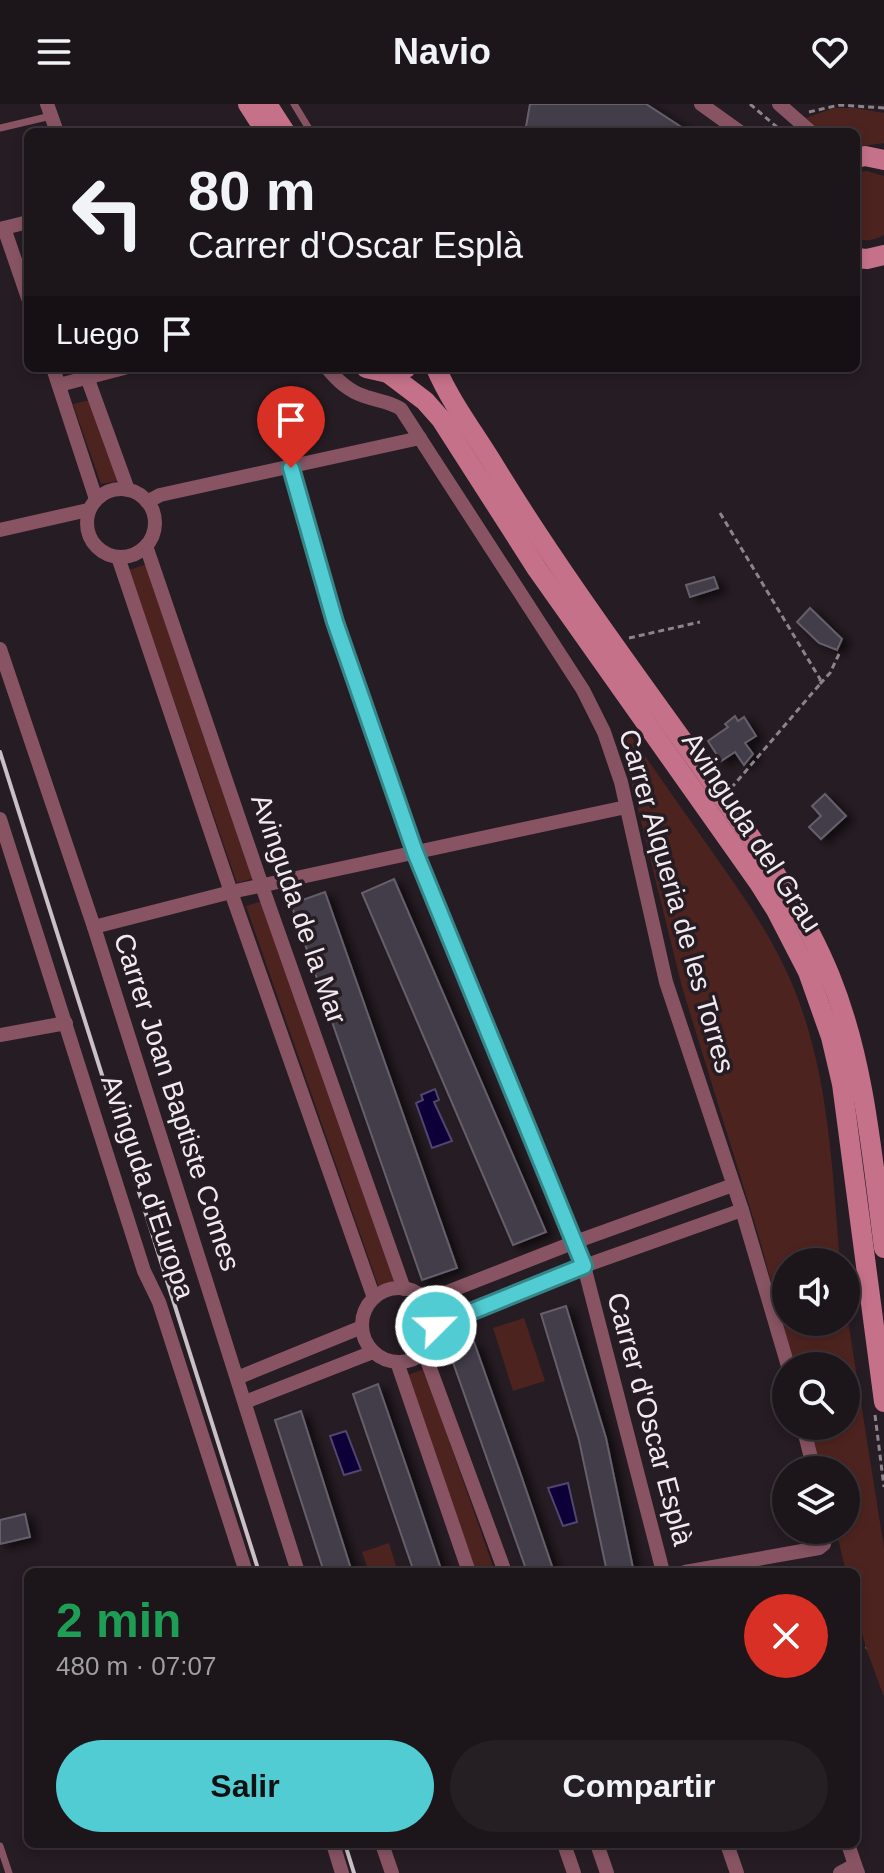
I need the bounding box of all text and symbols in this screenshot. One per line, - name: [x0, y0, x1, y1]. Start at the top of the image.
- icon: menu: [32, 30, 76, 74]
- icon: heart: [808, 30, 852, 74]
- text: Navio: [393, 31, 491, 72]
- text: 80 m: [188, 159, 316, 222]
- icon: left: [56, 160, 160, 264]
- text: Carrer d'Oscar Esplà: [188, 225, 523, 266]
- icon: arrive: [155, 312, 199, 356]
- text: Luego: [56, 317, 139, 350]
- pin: [257, 386, 325, 468]
- icon: arrive: [269, 398, 313, 442]
- street label: Carrer Alqueria de les Torres: [613, 726, 741, 1076]
- street label: Avinguda del Grau: [676, 727, 828, 937]
- street label: Avinguda de la Mar: [245, 790, 353, 1028]
- street label: Carrer Joan Baptiste Comes: [108, 929, 246, 1275]
- street label: Avinguda d'Europa: [95, 1071, 201, 1304]
- map controls: [772, 1248, 860, 1544]
- button: sound: [772, 1248, 860, 1336]
- position arrow: [394, 1284, 478, 1368]
- street label: Carrer d'Oscar Esplà: [601, 1289, 699, 1549]
- button: search: [772, 1352, 860, 1440]
- button: layers: [772, 1456, 860, 1544]
- text: 2 min: [56, 1594, 181, 1647]
- button: close: [744, 1594, 828, 1678]
- text: 480 m · 07:07: [56, 1651, 216, 1681]
- button: Salir: [56, 1740, 434, 1832]
- button: Compartir: [450, 1740, 828, 1832]

